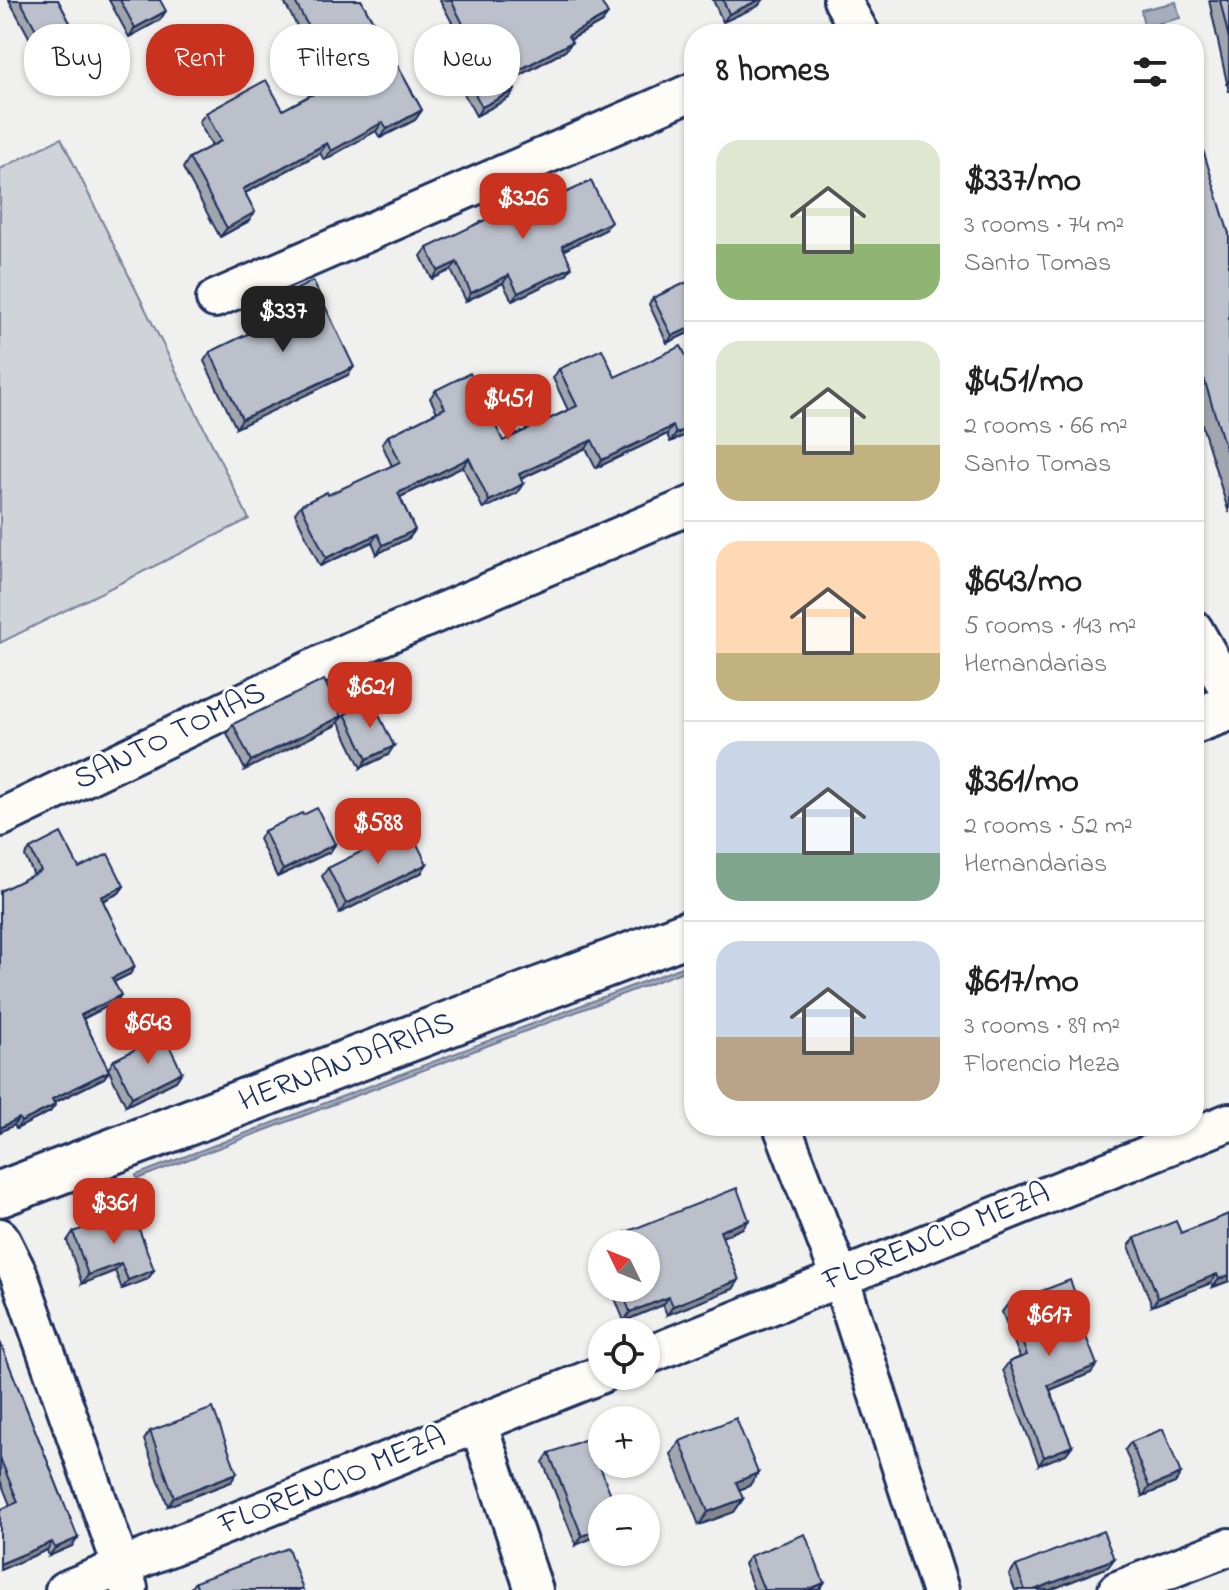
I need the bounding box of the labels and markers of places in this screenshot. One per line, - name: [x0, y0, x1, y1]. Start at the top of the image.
- pin: $326: [476, 173, 570, 241]
- pin: $337: [236, 286, 330, 354]
- pin: $451: [461, 374, 555, 442]
- pin: $621: [323, 662, 417, 730]
- pin: $588: [331, 798, 425, 866]
- pin: $643: [101, 998, 195, 1066]
- pin: $361: [67, 1178, 161, 1246]
- pin: $617: [1002, 1290, 1096, 1358]

